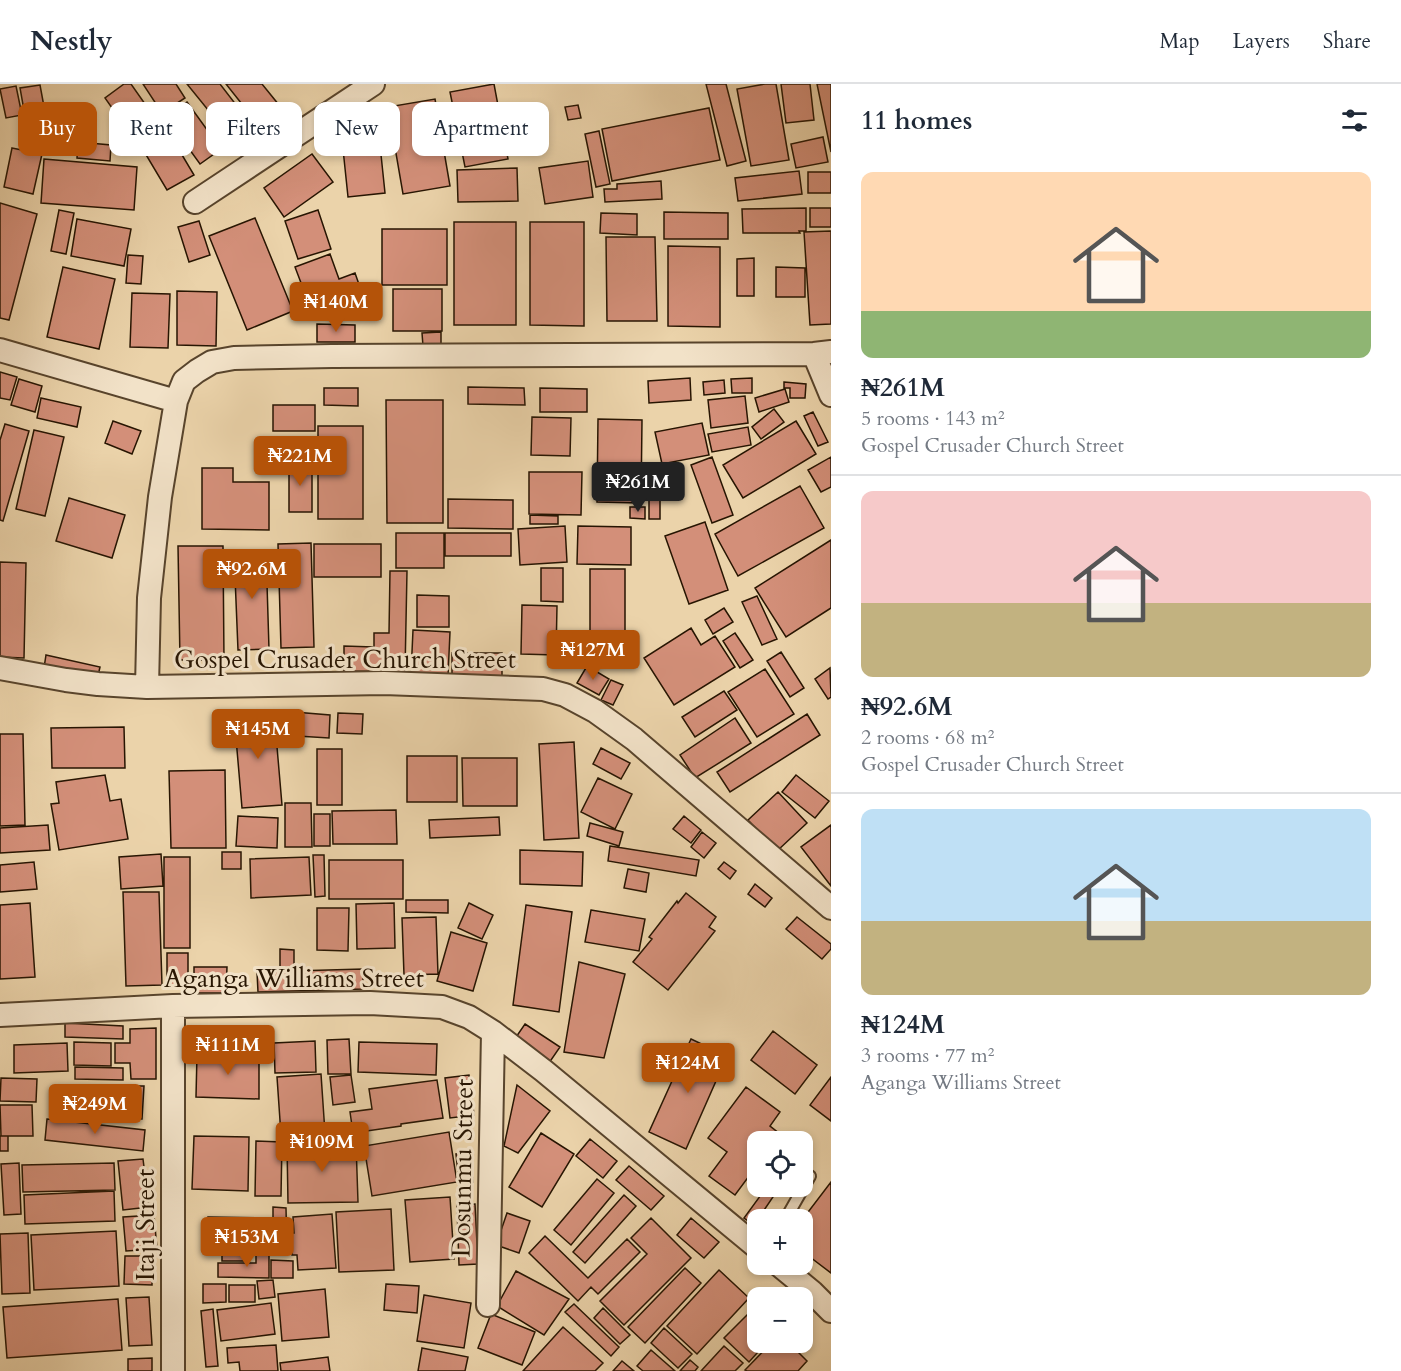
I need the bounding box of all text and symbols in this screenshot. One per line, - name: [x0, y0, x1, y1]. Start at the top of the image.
- text: Nestly: [30, 22, 113, 60]
- text: Map: [1160, 27, 1200, 56]
- text: Layers: [1233, 27, 1290, 56]
- text: Share: [1323, 27, 1371, 56]
- chip: Buy: [18, 102, 97, 156]
- chip: Rent: [109, 102, 194, 156]
- chip: Filters: [206, 102, 302, 156]
- chip: New: [314, 102, 400, 156]
- chip: Apartment: [412, 102, 549, 156]
- text: 11 homes: [861, 103, 972, 138]
- icon: filters: [1338, 104, 1371, 137]
- icon: home: [1062, 211, 1170, 319]
- pin: ₦140M: [294, 282, 378, 333]
- text: ₦140M: [304, 288, 368, 315]
- text: ₦261M: [861, 370, 945, 405]
- text: 5 rooms · 143 m²: [861, 405, 1005, 432]
- text: Gospel Crusader Church Street: [861, 432, 1124, 459]
- pin: ₦221M: [258, 436, 342, 487]
- text: ₦221M: [268, 442, 332, 469]
- pin: ₦261M: [596, 462, 680, 513]
- text: ₦261M: [606, 468, 670, 495]
- icon: home: [1062, 530, 1170, 638]
- pin: ₦92.6M: [203, 549, 301, 600]
- text: ₦92.6M: [217, 555, 287, 582]
- pin: ₦127M: [551, 630, 635, 681]
- text: ₦127M: [561, 636, 625, 663]
- street label: Gospel Crusader Church Street: [174, 642, 516, 677]
- text: ₦92.6M: [861, 689, 953, 724]
- pin: ₦145M: [216, 709, 300, 760]
- text: ₦145M: [226, 715, 290, 742]
- text: 2 rooms · 68 m²: [861, 724, 994, 751]
- text: Gospel Crusader Church Street: [861, 751, 1124, 778]
- icon: home: [1062, 848, 1170, 956]
- street label: Aganga Williams Street: [164, 961, 424, 996]
- text: ₦124M: [861, 1007, 945, 1042]
- pin: ₦111M: [186, 1025, 270, 1076]
- text: ₦111M: [196, 1031, 260, 1058]
- text: 3 rooms · 77 m²: [861, 1042, 994, 1069]
- pin: ₦124M: [646, 1043, 730, 1094]
- text: ₦124M: [656, 1049, 720, 1076]
- text: Aganga Williams Street: [861, 1069, 1061, 1096]
- street label: Dosunmu Street: [443, 1078, 482, 1258]
- pin: ₦249M: [53, 1084, 137, 1135]
- text: ₦249M: [63, 1090, 127, 1117]
- pin: ₦109M: [280, 1122, 364, 1173]
- text: ₦109M: [290, 1128, 354, 1155]
- map controls: [747, 1131, 813, 1353]
- button: locate: [747, 1131, 813, 1197]
- street label: Itaji Street: [128, 1169, 163, 1281]
- button: +: [747, 1209, 813, 1275]
- pin: ₦153M: [205, 1217, 289, 1268]
- text: ₦153M: [215, 1223, 279, 1250]
- button: −: [747, 1287, 813, 1353]

